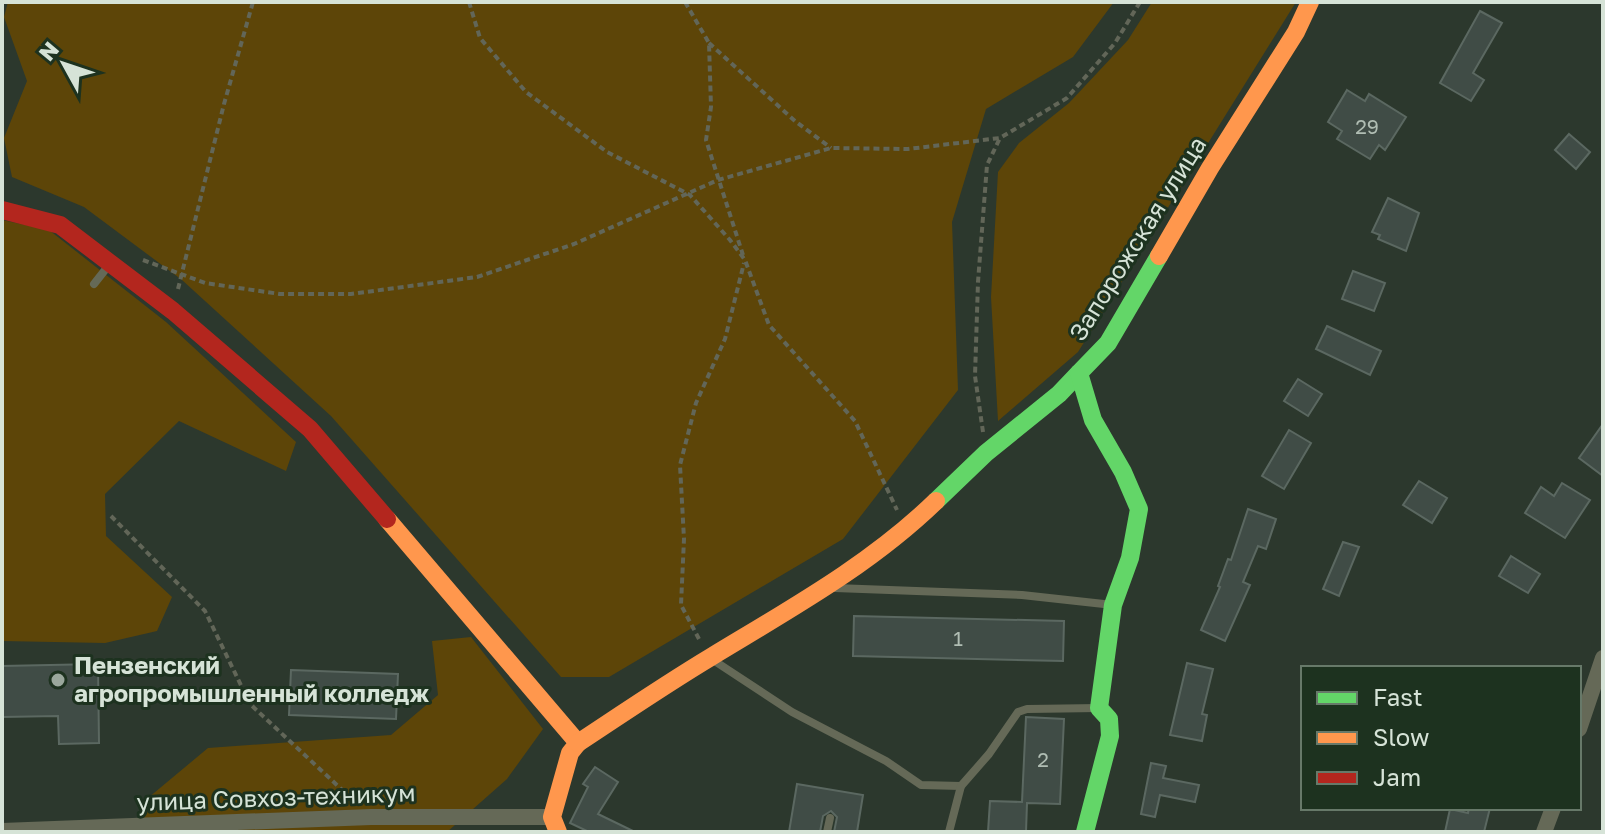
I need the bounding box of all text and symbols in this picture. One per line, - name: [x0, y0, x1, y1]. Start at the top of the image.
- north arrow: [24, 24, 104, 104]
- text: N: [33, 36, 64, 66]
- house number: 29: [1355, 114, 1379, 138]
- street label: Запорожская улица: [1062, 131, 1211, 346]
- house number: 1: [953, 626, 963, 650]
- place label: Пензенский агропромышленный колледж: [74, 650, 429, 707]
- legend: [1301, 666, 1581, 810]
- marker: Пензенский агропромышленный колледж: [49, 671, 67, 689]
- text: Fast: [1373, 682, 1423, 711]
- text: Slow: [1373, 722, 1429, 751]
- house number: 2: [1037, 747, 1049, 771]
- text: Jam: [1373, 762, 1421, 791]
- street label: улица Совхоз-техникум: [136, 777, 416, 816]

